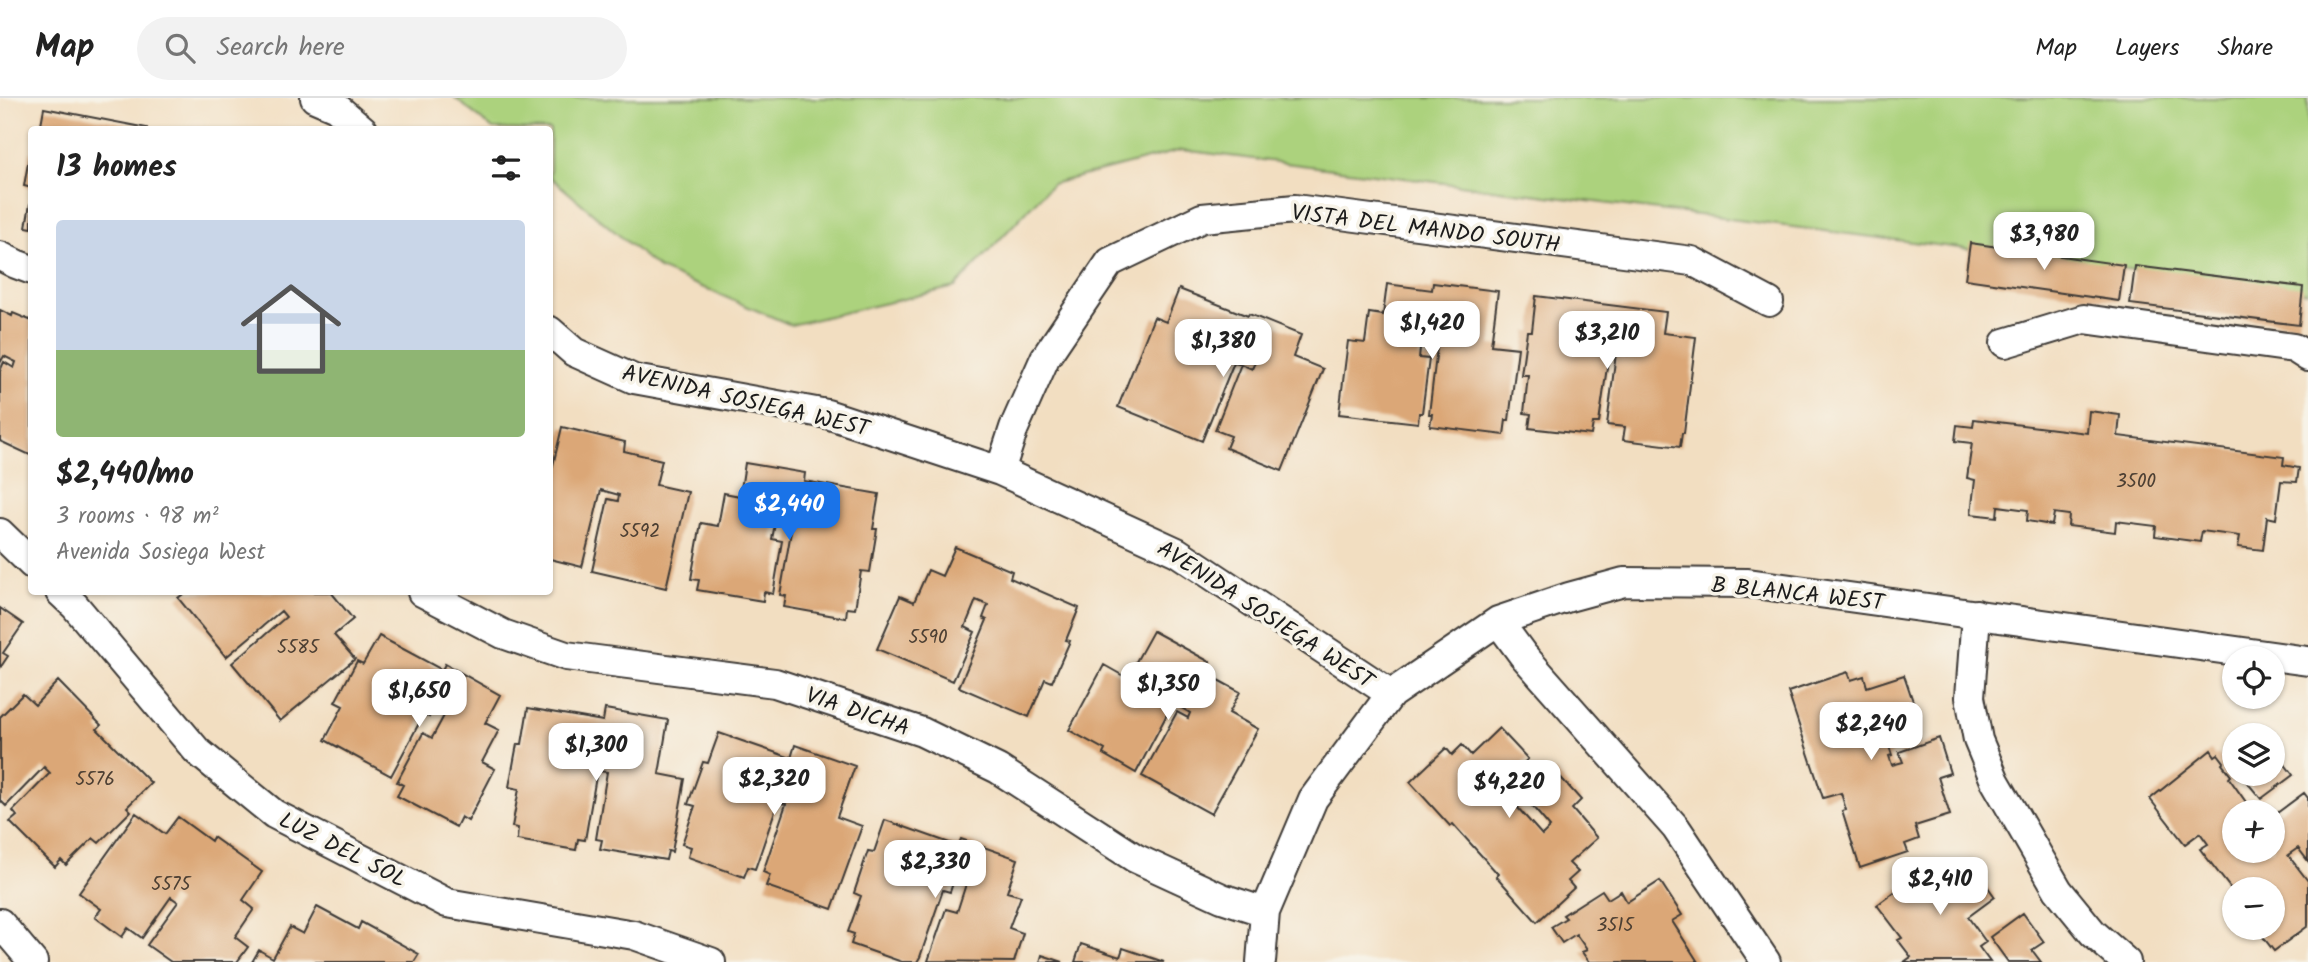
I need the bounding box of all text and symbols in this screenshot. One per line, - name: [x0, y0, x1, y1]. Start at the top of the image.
- search box: [137, 17, 627, 80]
- text: Map: [35, 22, 95, 75]
- text: Search here: [217, 27, 345, 69]
- icon: search: [161, 29, 199, 67]
- text: Map: [2035, 29, 2077, 68]
- text: Layers: [2115, 29, 2179, 68]
- text: Share: [2217, 29, 2273, 68]
- text: 13 homes: [56, 144, 177, 192]
- icon: filters: [487, 149, 525, 187]
- street label: VISTA DEL MANDO SOUTH: [1289, 196, 1562, 264]
- pin: $3,980: [1987, 212, 2101, 272]
- text: $3,980: [2009, 217, 2079, 253]
- icon: home: [228, 266, 354, 392]
- pin: $1,420: [1375, 302, 1489, 361]
- text: $1,420: [1400, 306, 1464, 342]
- pin: $3,210: [1550, 312, 1664, 371]
- text: $3,210: [1575, 316, 1639, 352]
- pin: $1,380: [1166, 320, 1280, 379]
- text: $1,380: [1191, 324, 1255, 360]
- street label: AVENIDA SOSIEGA WEST: [618, 356, 874, 448]
- text: $2,440/mo: [56, 451, 194, 499]
- house number: 3500: [2116, 467, 2156, 497]
- pin: $2,440: [732, 482, 846, 542]
- text: $2,440: [754, 487, 824, 523]
- text: 3 rooms · 98 m²: [56, 499, 219, 535]
- house number: 5592: [620, 517, 660, 547]
- street label: AVENIDA SOSIEGA WEST: [1149, 532, 1382, 701]
- text: Avenida Sosiega West: [56, 535, 265, 571]
- street label: B BLANCA WEST: [1710, 568, 1888, 622]
- house number: 5590: [908, 623, 948, 653]
- house number: 5585: [277, 633, 321, 663]
- map controls: [2222, 646, 2285, 940]
- button: locate: [2222, 646, 2285, 709]
- pin: $1,350: [1111, 662, 1225, 722]
- text: $1,350: [1137, 667, 1199, 703]
- pin: $1,650: [362, 670, 476, 729]
- text: $1,650: [388, 674, 450, 710]
- street label: VIA DICHA: [801, 678, 914, 747]
- pin: $2,240: [1814, 702, 1928, 762]
- text: $2,240: [1836, 707, 1906, 743]
- button: layers: [2222, 723, 2285, 786]
- pin: $1,300: [539, 724, 653, 783]
- text: $1,300: [565, 728, 627, 764]
- pin: $2,320: [717, 758, 831, 817]
- pin: $4,220: [1452, 760, 1566, 820]
- text: $2,320: [739, 762, 809, 798]
- house number: 5576: [75, 765, 115, 795]
- text: $4,220: [1474, 765, 1544, 801]
- button: +: [2222, 800, 2285, 863]
- street label: LUZ DEL SOL: [272, 803, 412, 898]
- pin: $2,330: [878, 840, 992, 900]
- text: $2,330: [900, 845, 970, 881]
- pin: $2,410: [1883, 858, 1997, 917]
- text: $2,410: [1908, 862, 1972, 898]
- house number: 5575: [151, 870, 192, 900]
- button: −: [2222, 877, 2285, 940]
- house number: 3515: [1596, 911, 1635, 941]

